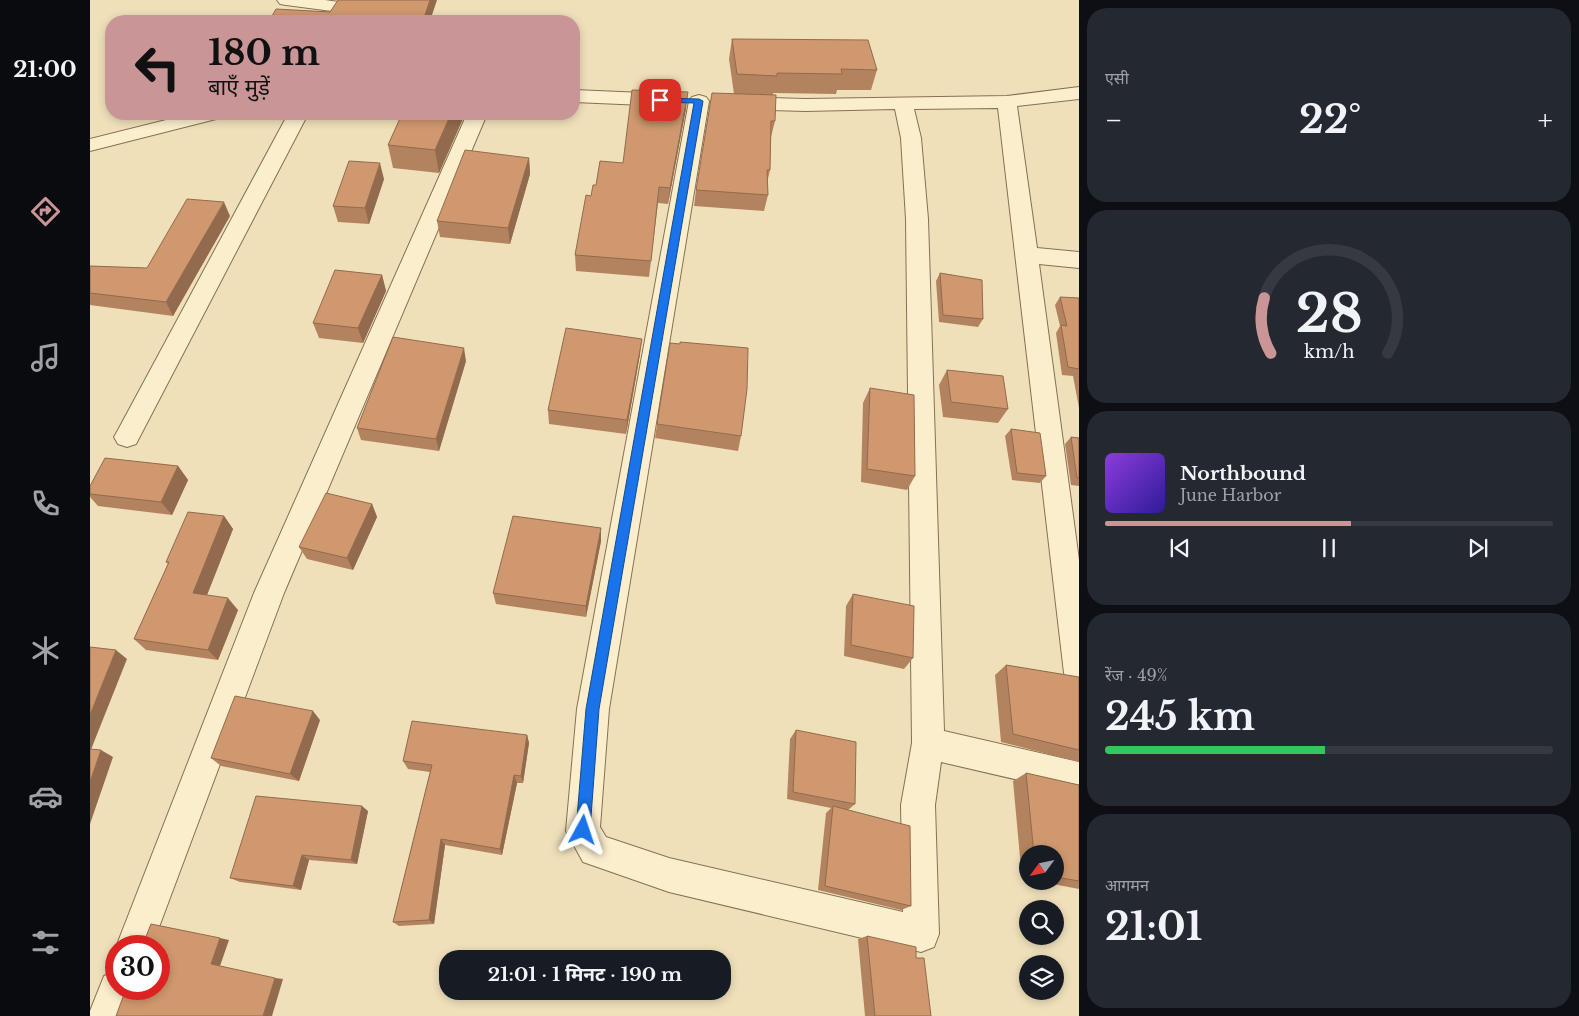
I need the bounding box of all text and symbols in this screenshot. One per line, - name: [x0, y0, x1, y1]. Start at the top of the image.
- text: 180 m: [208, 31, 320, 74]
- icon: left: [125, 35, 190, 100]
- text: 21:00: [13, 56, 77, 83]
- text: एसी: [1105, 68, 1129, 88]
- text: बाएँ मुड़ें: [208, 74, 270, 101]
- pin: [639, 79, 681, 121]
- icon: arrive: [646, 86, 674, 114]
- text: 22°: [1299, 96, 1361, 143]
- text: −: [1105, 103, 1123, 138]
- text: +: [1538, 103, 1553, 138]
- icon: directions: [28, 194, 63, 229]
- text: 28: [1296, 282, 1362, 346]
- icon: music: [28, 340, 63, 375]
- text: km/h: [1304, 341, 1354, 363]
- text: Northbound: [1180, 462, 1306, 485]
- text: June Harbor: [1180, 485, 1281, 505]
- icon: phone: [28, 486, 63, 521]
- icon: previous: [1166, 534, 1194, 562]
- icon: pause: [1315, 534, 1343, 562]
- icon: next: [1464, 534, 1492, 562]
- icon: climate: [28, 633, 63, 668]
- text: रेंज · 49%: [1105, 665, 1168, 685]
- text: 245 km: [1105, 693, 1255, 740]
- icon: car: [28, 779, 63, 814]
- position arrow: [556, 803, 608, 855]
- north arrow: [1019, 845, 1064, 890]
- map controls: [1019, 845, 1064, 1000]
- text: आगमन: [1105, 875, 1149, 895]
- button: search: [1019, 900, 1064, 945]
- text: 21:01: [1105, 903, 1202, 950]
- icon: filters: [28, 925, 63, 960]
- speed limit sign: 30: [105, 935, 170, 1000]
- button: layers: [1019, 955, 1064, 1000]
- text: 21:01 · 1 मिनट · 190 m: [488, 963, 682, 986]

